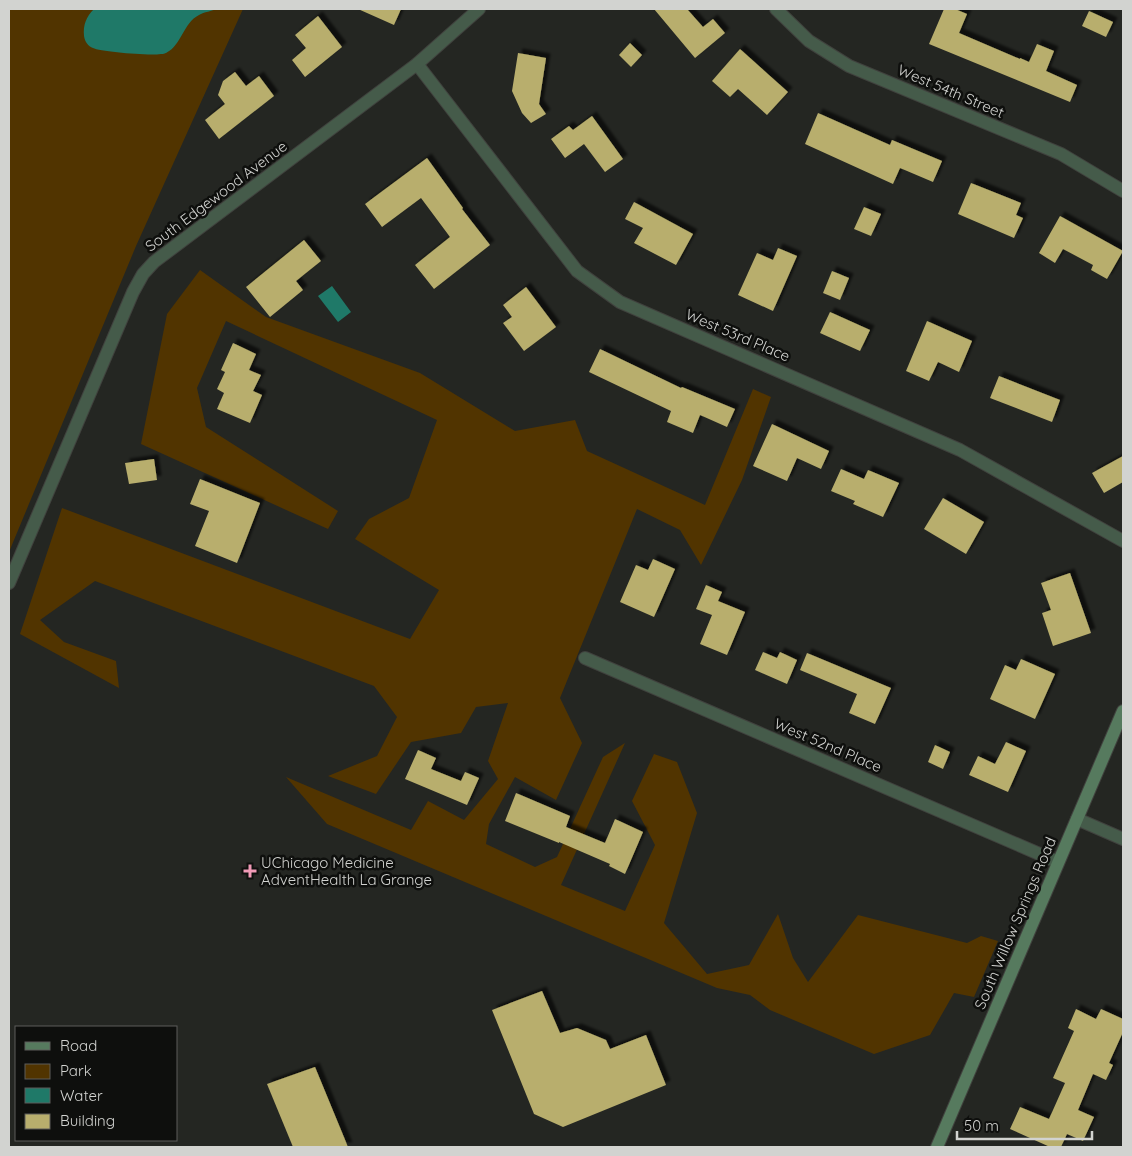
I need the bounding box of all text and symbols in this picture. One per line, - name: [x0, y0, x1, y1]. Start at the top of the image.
- street label: West 54th Street: [895, 60, 1007, 122]
- street label: South Edgewood Avenue: [141, 136, 291, 256]
- street label: West 53rd Place: [683, 304, 793, 366]
- street label: West 52nd Place: [771, 714, 885, 776]
- street label: South Willow Springs Road: [970, 834, 1060, 1012]
- place label: UChicago Medicine AdventHealth La Grange: [261, 853, 432, 889]
- marker: UChicago Medicine AdventHealth La Grange: [243, 864, 257, 878]
- legend: [15, 1026, 178, 1141]
- text: Road: [60, 1036, 97, 1055]
- text: Park: [60, 1061, 92, 1080]
- text: Water: [60, 1086, 103, 1105]
- scale bar: [957, 1108, 1092, 1140]
- text: Building: [60, 1111, 115, 1130]
- text: 50 m: [964, 1116, 999, 1135]

